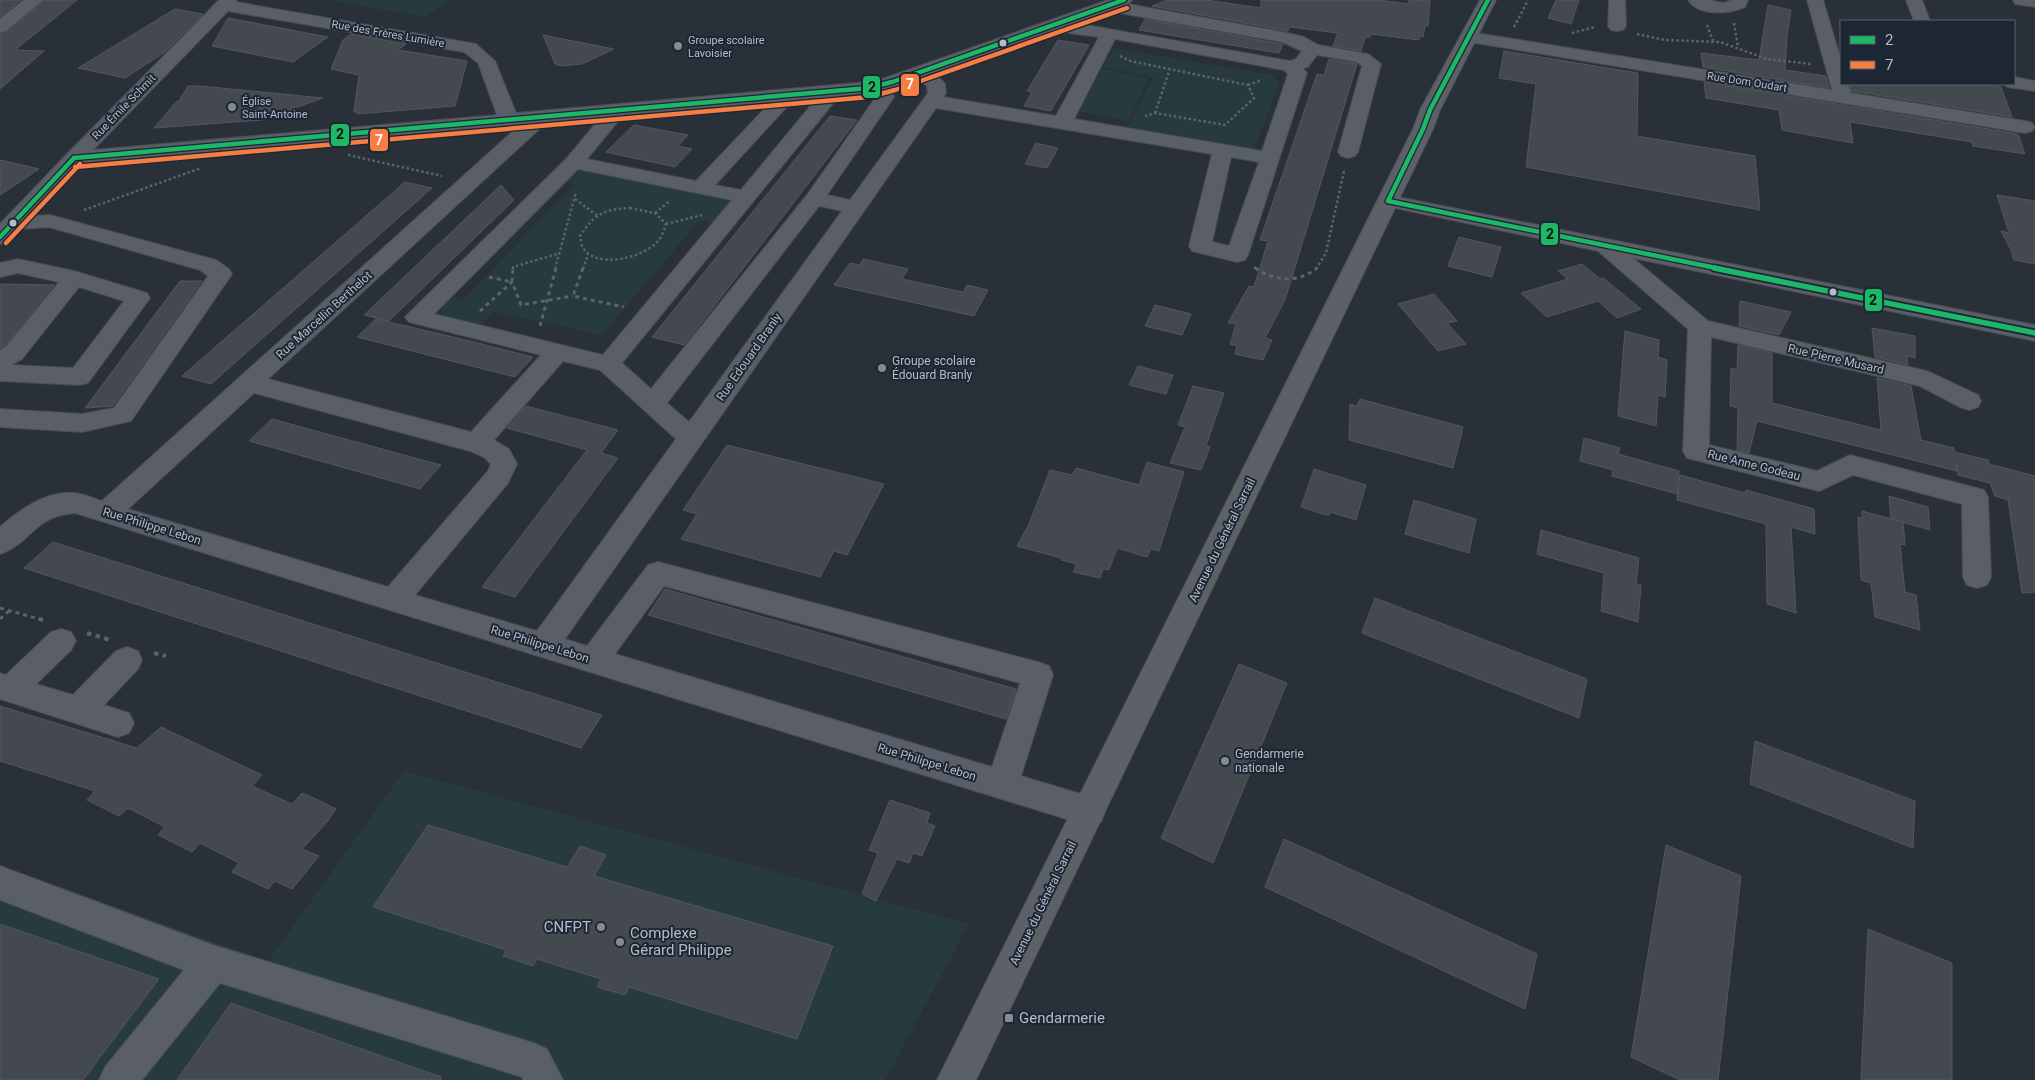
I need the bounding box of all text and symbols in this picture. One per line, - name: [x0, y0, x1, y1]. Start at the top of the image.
- street label: Rue des Frères Lumière: [330, 18, 446, 50]
- legend: [1840, 20, 2015, 85]
- text: 2: [1885, 31, 1893, 49]
- place label: Groupe scolaire Lavoisier: [688, 34, 765, 60]
- unlabelled marker: [998, 38, 1008, 48]
- marker: Groupe scolaire Lavoisier: [672, 40, 684, 52]
- text: 7: [1885, 56, 1893, 74]
- street label: Rue Dom Oudart: [1706, 69, 1788, 95]
- street label: Rue Émile Schmit: [90, 71, 159, 142]
- line badge: 7: [900, 73, 920, 97]
- line badge: 2: [862, 75, 881, 99]
- text: 7: [906, 76, 914, 92]
- text: 2: [868, 79, 876, 95]
- place label: Église Saint-Antoine: [242, 95, 308, 121]
- marker: Église Saint-Antoine: [226, 101, 238, 113]
- line badge: 2: [330, 123, 350, 147]
- text: 2: [336, 126, 344, 142]
- line badge: 7: [369, 128, 389, 152]
- text: 7: [375, 132, 383, 148]
- unlabelled marker: [8, 218, 18, 228]
- line badge: 2: [1540, 222, 1559, 246]
- text: 2: [1546, 226, 1554, 242]
- street label: Rue Marcellin Berthelot: [273, 268, 375, 362]
- unlabelled marker: [1828, 287, 1838, 297]
- line badge: 2: [1864, 288, 1883, 312]
- text: 2: [1869, 292, 1877, 308]
- street label: Rue Edouard Branly: [714, 310, 785, 403]
- street label: Rue Pierre Musard: [1787, 341, 1885, 377]
- place label: Groupe scolaire Édouard Branly: [892, 354, 976, 382]
- marker: Groupe scolaire Édouard Branly: [876, 362, 888, 374]
- street label: Rue Anne Godeau: [1706, 447, 1802, 483]
- street label: Avenue du Général Sarrail: [1186, 476, 1258, 604]
- street label: Rue Philippe Lebon: [101, 504, 203, 548]
- street label: Rue Philippe Lebon: [489, 622, 591, 666]
- street label: Rue Philippe Lebon: [876, 740, 978, 784]
- place label: Gendarmerie nationale: [1235, 747, 1304, 775]
- marker: Gendarmerie nationale: [1219, 755, 1231, 767]
- street label: Avenue du Général Sarrail: [1007, 839, 1079, 967]
- place label: CNFPT: [544, 918, 591, 936]
- marker: CNFPT: [595, 921, 607, 933]
- place label: Complexe Gérard Philippe: [630, 924, 732, 959]
- marker: Complexe Gérard Philippe: [614, 936, 626, 948]
- place label: Gendarmerie: [1019, 1009, 1105, 1027]
- marker: Gendarmerie: [1003, 1012, 1015, 1024]

